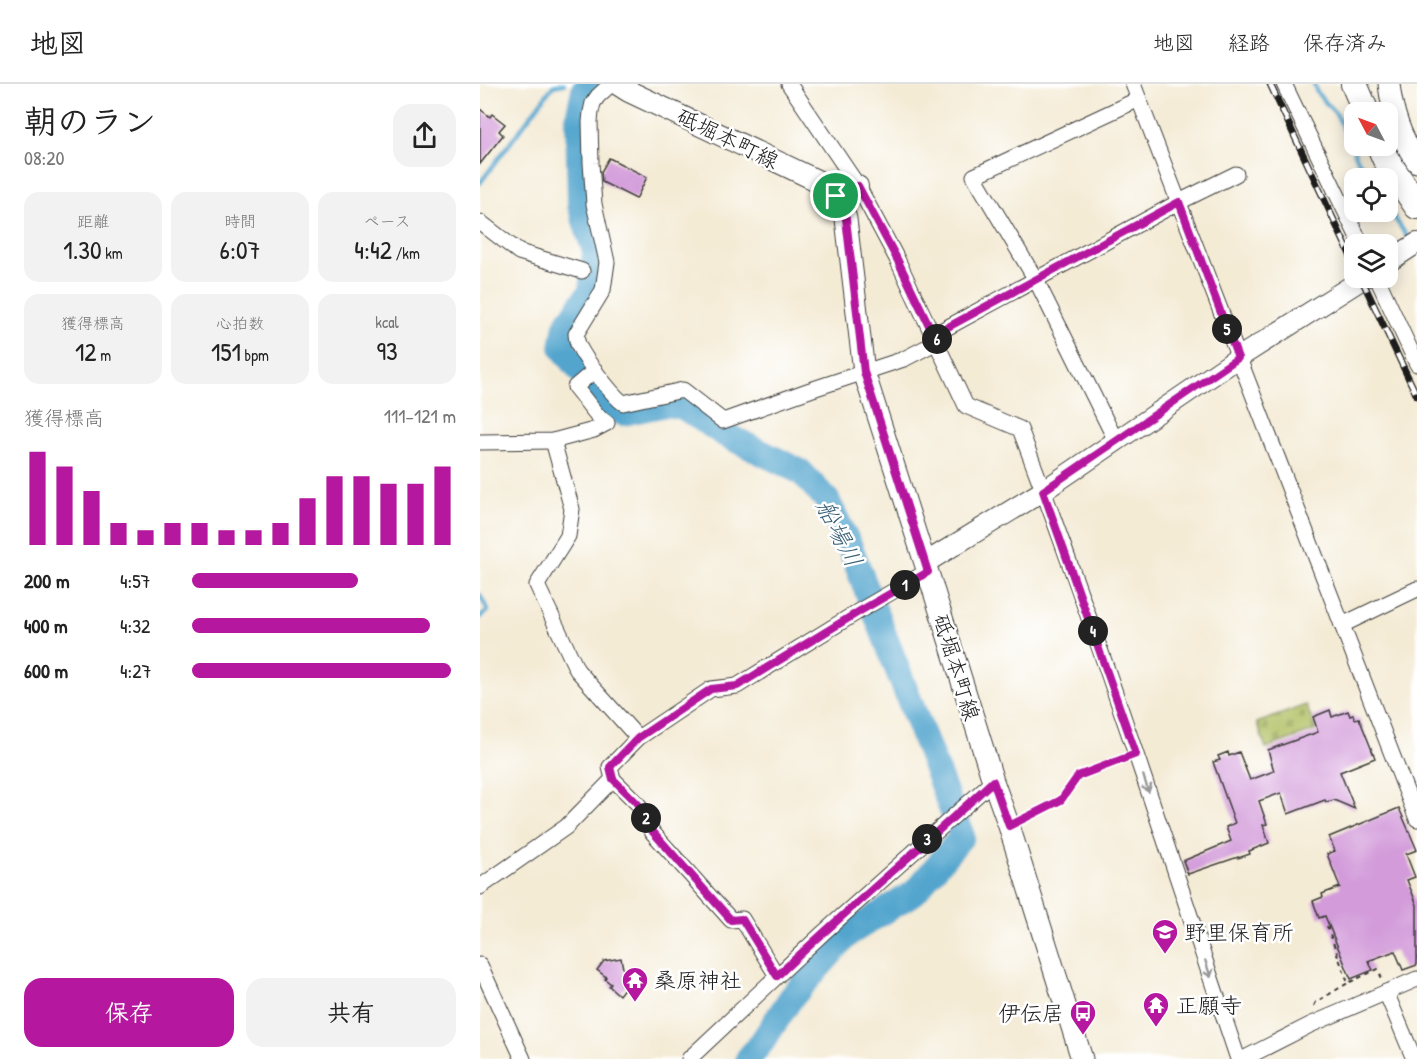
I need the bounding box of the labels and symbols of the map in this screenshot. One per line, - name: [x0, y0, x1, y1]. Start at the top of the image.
- street label: 砥堀本町線: [672, 100, 784, 176]
- north arrow: [1344, 102, 1398, 156]
- pin: [810, 170, 861, 221]
- pin: 5: [1212, 314, 1242, 344]
- pin: 6: [922, 324, 952, 354]
- water label: 船場川: [809, 494, 871, 572]
- pin: 1: [890, 570, 920, 600]
- street label: 砥堀本町線: [927, 610, 987, 724]
- pin: 4: [1078, 616, 1108, 646]
- one-way arrow: [1141, 774, 1152, 793]
- pin: 2: [631, 803, 661, 833]
- pin: 3: [912, 824, 942, 854]
- school or university icon: 野里保育所: [1150, 917, 1180, 955]
- place label: 野里保育所: [1184, 917, 1294, 947]
- one-way arrow: [1203, 959, 1214, 978]
- temple icon: 桑原神社: [620, 965, 650, 1003]
- place label: 桑原神社: [654, 965, 742, 995]
- temple icon: 正願寺: [1141, 990, 1171, 1028]
- place label: 正願寺: [1176, 990, 1242, 1020]
- place label: 伊伝居: [998, 998, 1064, 1028]
- bus stop icon: 伊伝居: [1068, 998, 1098, 1036]

